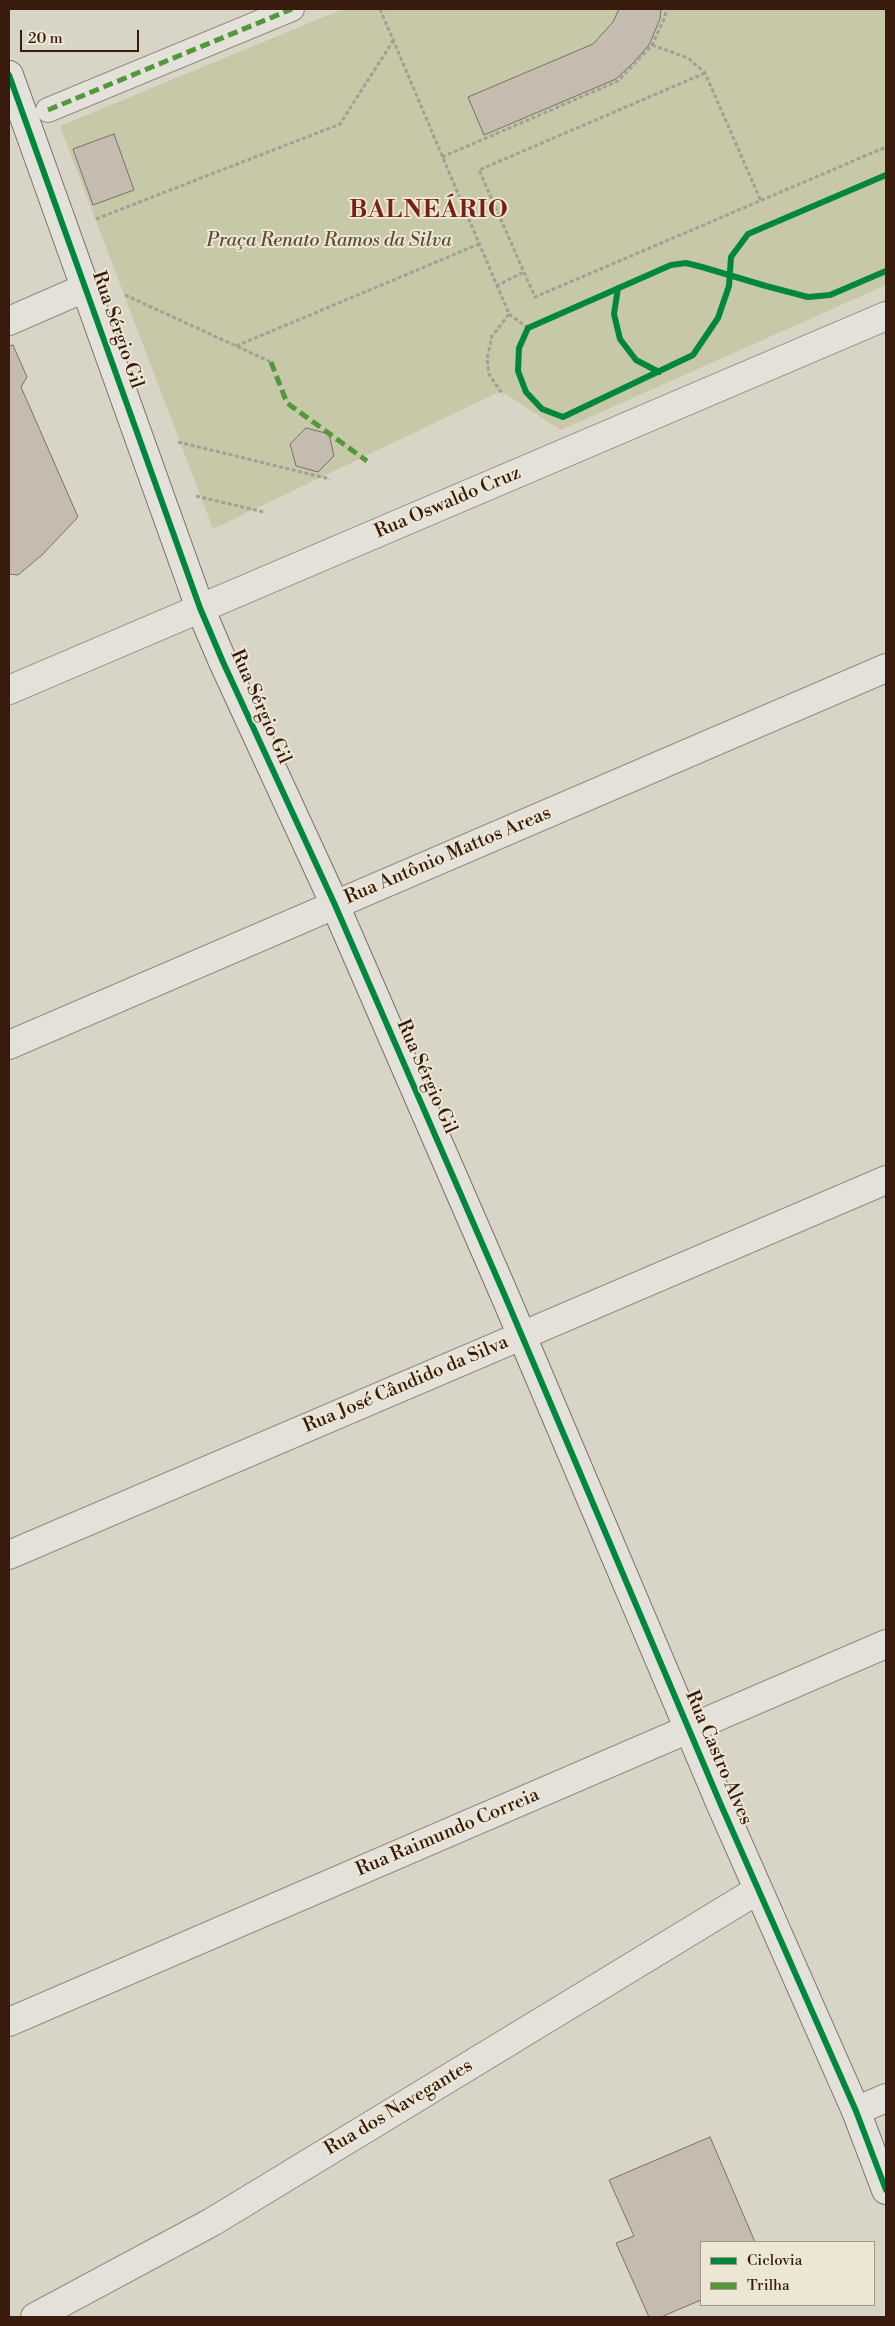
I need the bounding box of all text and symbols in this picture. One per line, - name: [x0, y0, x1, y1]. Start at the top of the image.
- scale bar: [22, 20, 141, 52]
- text: 20 m: [28, 29, 63, 48]
- district label: BALNEÁRIO: [348, 197, 510, 225]
- park label: Praça Renato Ramos da Silva: [206, 230, 452, 252]
- street label: Rua Sérgio Gil: [86, 268, 148, 392]
- street label: Rua Oswaldo Cruz: [371, 462, 525, 544]
- street label: Rua Sérgio Gil: [225, 646, 295, 768]
- street label: Rua Antônio Mattos Areas: [341, 802, 555, 910]
- street label: Rua Sérgio Gil: [391, 1016, 461, 1138]
- street label: Rua José Cândido da Silva: [300, 1331, 512, 1439]
- street label: Rua Castro Alves: [679, 1687, 757, 1829]
- street label: Rua Raimundo Correia: [353, 1784, 543, 1882]
- street label: Rua dos Navegantes: [321, 2055, 477, 2161]
- legend: [700, 2241, 875, 2306]
- text: Ciclovia: [747, 2251, 802, 2270]
- text: Trilha: [747, 2276, 790, 2295]

